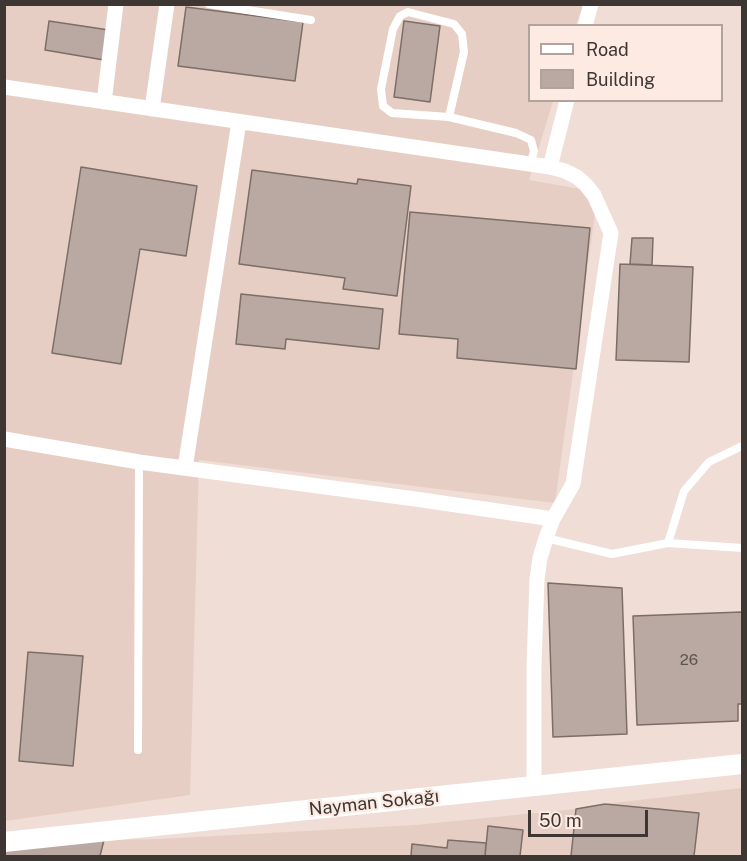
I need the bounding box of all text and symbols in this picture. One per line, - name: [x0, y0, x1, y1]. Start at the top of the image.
- legend: [528, 24, 723, 102]
- text: Road: [586, 39, 629, 60]
- text: Building: [586, 69, 655, 90]
- house number: 26: [680, 651, 698, 669]
- street label: Nayman Sokağı: [308, 785, 440, 821]
- scale bar: [531, 798, 651, 836]
- text: 50 m: [539, 810, 582, 831]

